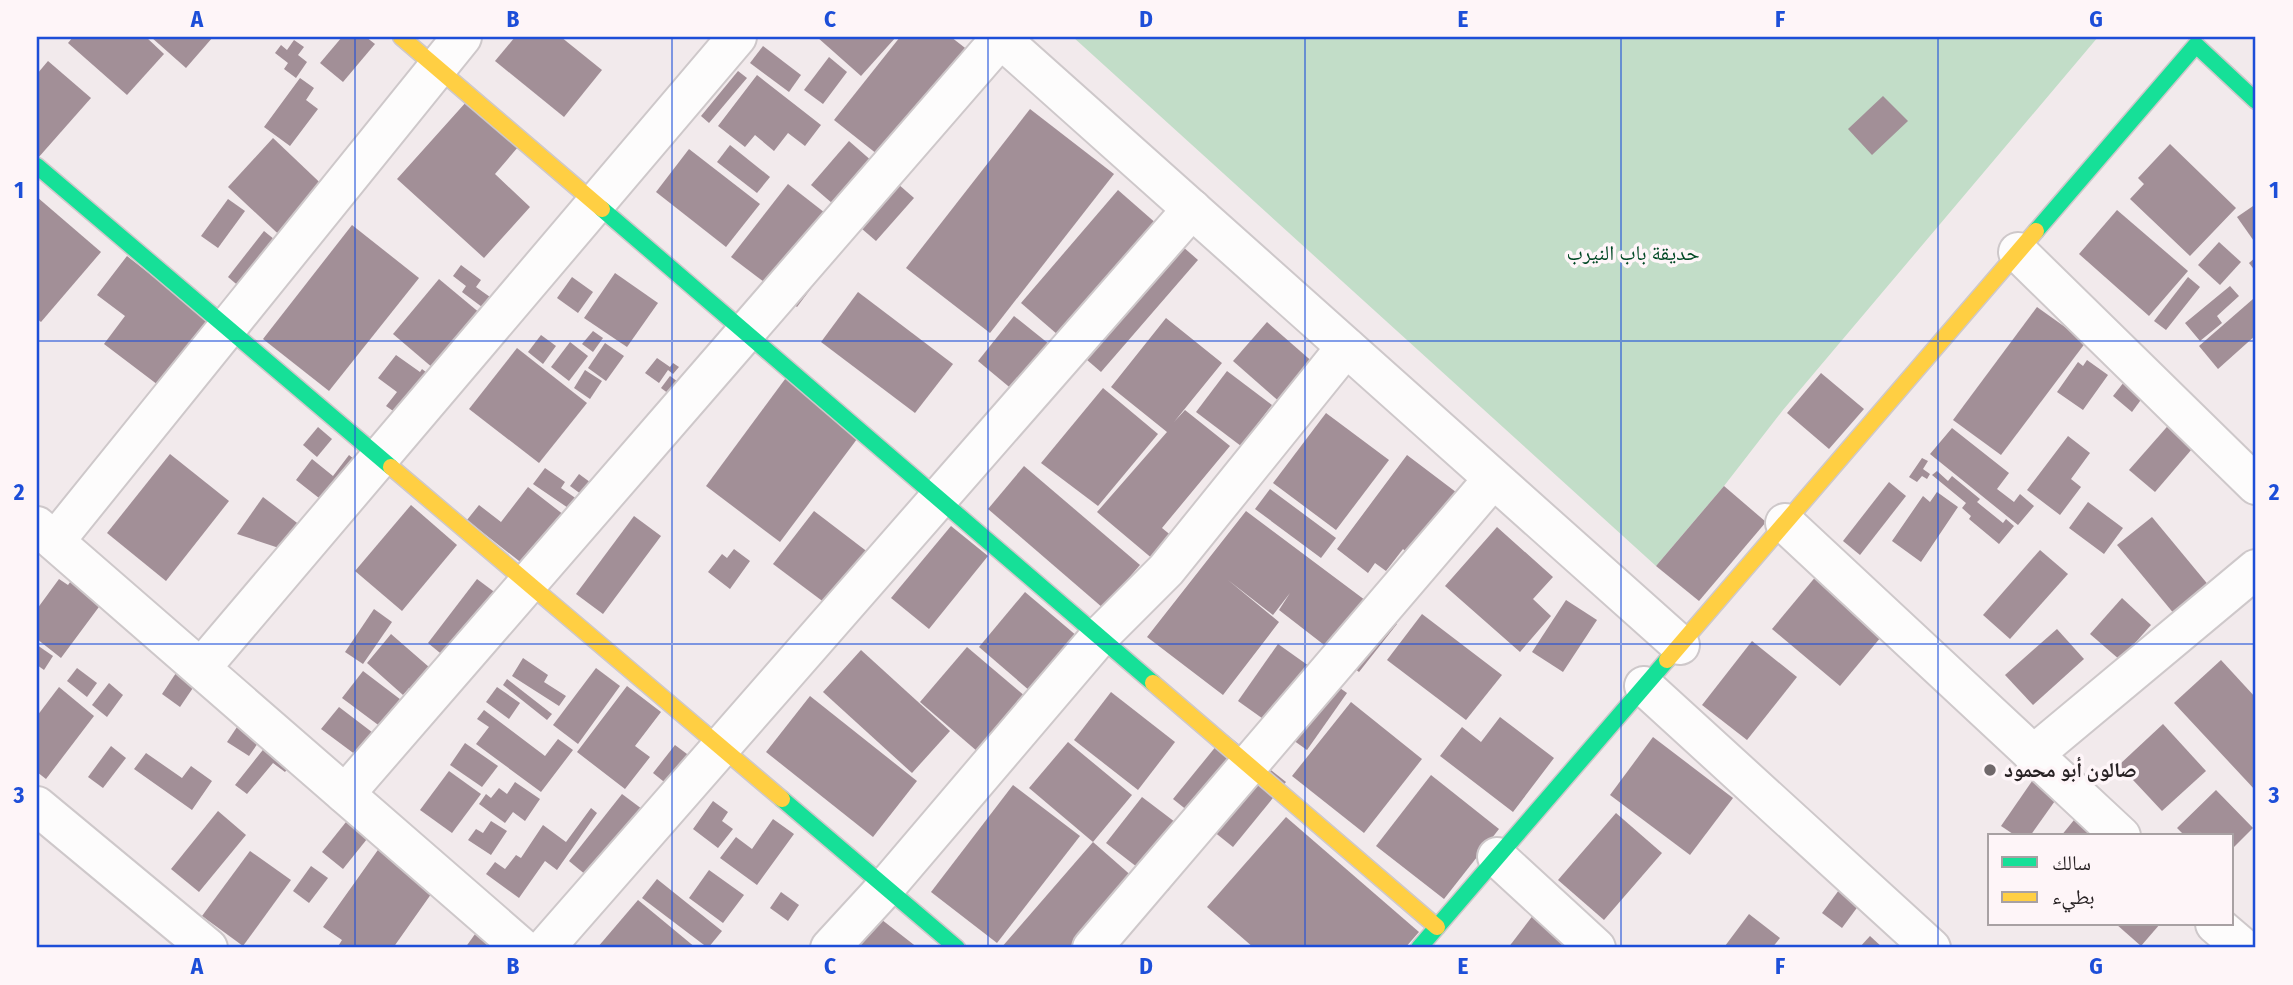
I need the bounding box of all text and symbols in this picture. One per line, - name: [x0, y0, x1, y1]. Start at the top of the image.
- text: A: [190, 5, 204, 33]
- text: B: [507, 5, 520, 33]
- text: C: [824, 5, 836, 33]
- text: D: [1139, 5, 1153, 33]
- text: E: [1458, 5, 1469, 33]
- text: F: [1775, 5, 1785, 33]
- text: G: [2089, 5, 2103, 33]
- text: 1: [14, 176, 24, 204]
- text: 1: [2269, 176, 2279, 204]
- park label: حديقة باب النيرب: [1566, 240, 1700, 266]
- text: 2: [13, 478, 25, 506]
- text: 2: [2268, 478, 2280, 506]
- place label: صالون أبو محمود: [2004, 756, 2137, 783]
- marker: صالون أبو محمود: [1982, 762, 1998, 778]
- text: 3: [13, 781, 25, 809]
- text: 3: [2268, 781, 2280, 809]
- legend: [1988, 834, 2234, 926]
- text: سالك: [2052, 850, 2091, 876]
- text: بطيء: [2052, 884, 2095, 913]
- text: A: [190, 952, 204, 980]
- text: B: [507, 952, 520, 980]
- text: C: [824, 952, 836, 980]
- text: D: [1139, 952, 1153, 980]
- text: E: [1458, 952, 1469, 980]
- text: F: [1775, 952, 1785, 980]
- text: G: [2089, 952, 2103, 980]

